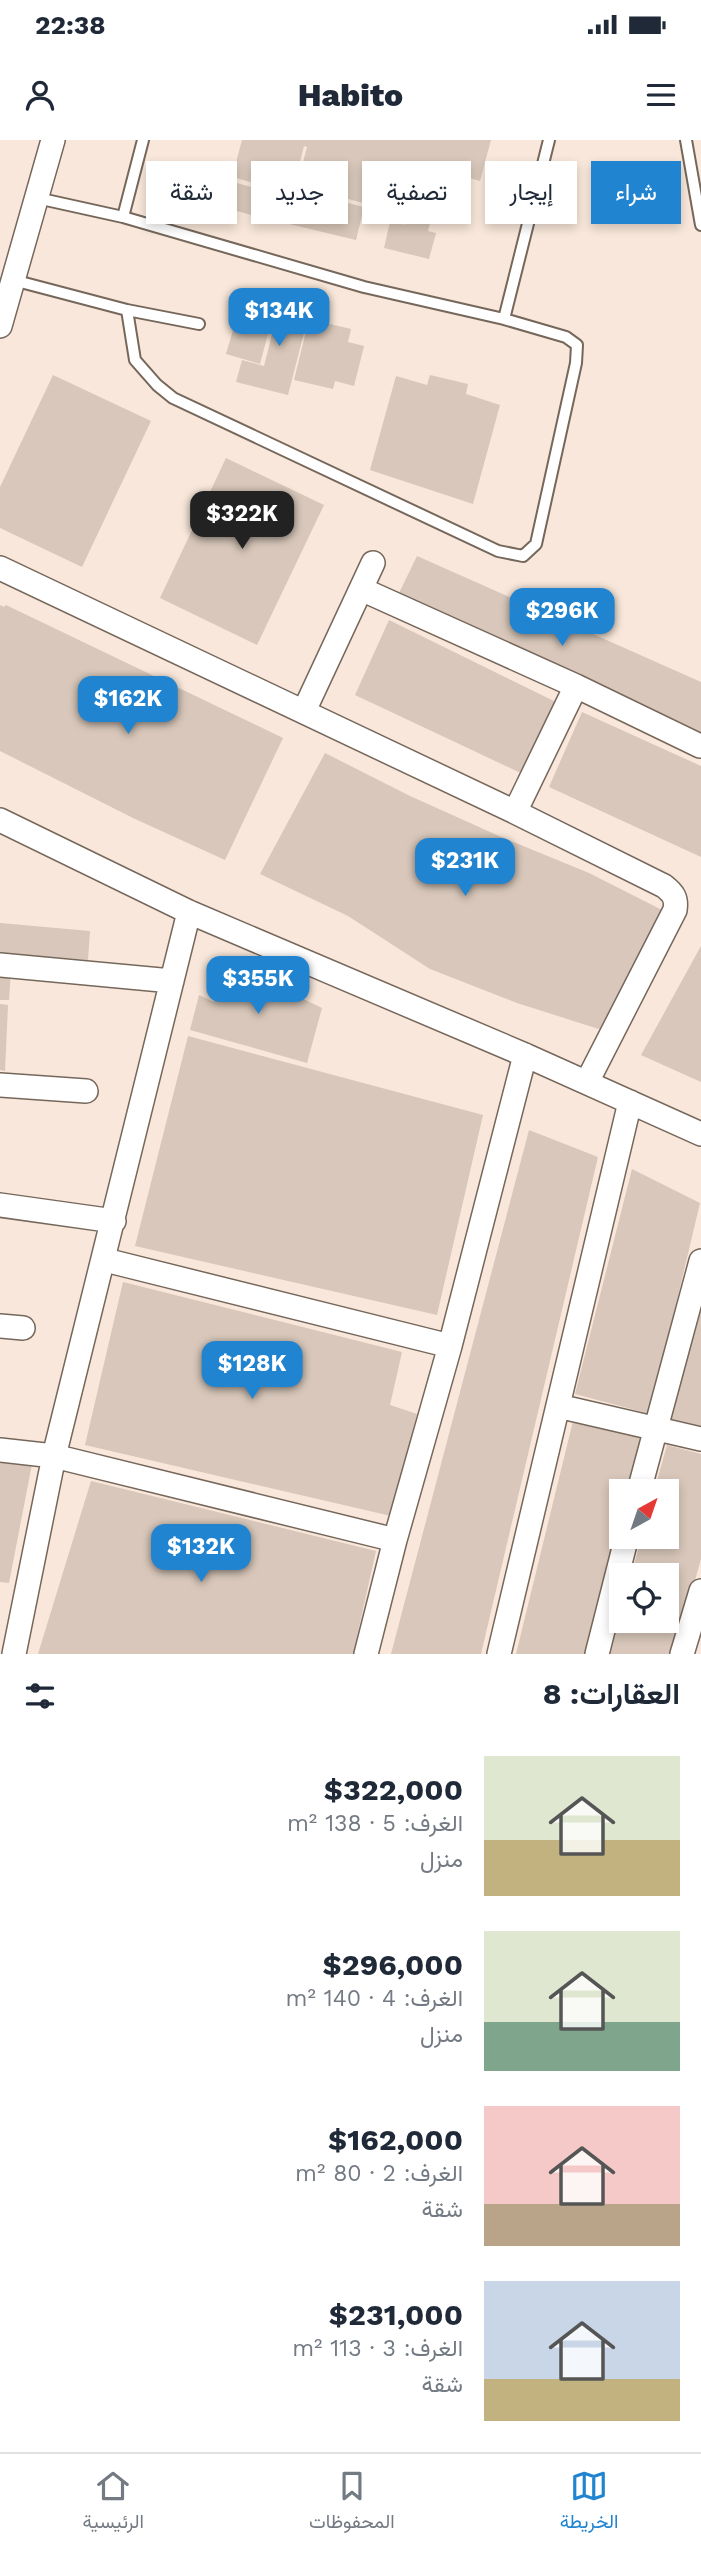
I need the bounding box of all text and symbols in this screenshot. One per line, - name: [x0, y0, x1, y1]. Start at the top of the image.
- text: 22:38: [35, 10, 106, 40]
- icon: person: [21, 76, 59, 114]
- text: Habito: [298, 76, 403, 114]
- icon: menu: [642, 76, 680, 114]
- chip: شقة: [146, 161, 237, 224]
- chip: جديد: [251, 161, 348, 224]
- chip: تصفية: [362, 161, 471, 224]
- chip: إيجار: [485, 161, 577, 224]
- chip: شراء: [591, 161, 681, 224]
- pin: $134K: [230, 288, 328, 348]
- text: $134K: [244, 297, 314, 324]
- pin: $322K: [193, 492, 291, 551]
- text: $322K: [206, 500, 278, 527]
- pin: $296K: [513, 588, 611, 648]
- text: $296K: [526, 597, 598, 624]
- pin: $162K: [79, 676, 177, 736]
- text: $162K: [94, 685, 162, 712]
- pin: $231K: [416, 838, 514, 898]
- text: $231K: [431, 847, 499, 874]
- pin: $355K: [209, 956, 307, 1016]
- text: $355K: [222, 965, 294, 992]
- pin: $128K: [203, 1342, 301, 1401]
- text: $128K: [218, 1350, 286, 1377]
- north arrow: [609, 1479, 679, 1549]
- map controls: [609, 1479, 679, 1633]
- pin: $132K: [152, 1524, 250, 1584]
- text: $132K: [167, 1533, 235, 1560]
- button: locate: [609, 1563, 679, 1633]
- text: العقارات: 8: [543, 1676, 680, 1711]
- icon: filters: [21, 1677, 59, 1715]
- text: $322,000: [324, 1772, 463, 1807]
- icon: home: [540, 1784, 624, 1868]
- text: الغرف: 5 · 138 m²: [287, 1810, 463, 1837]
- text: منزل: [420, 1846, 463, 1873]
- text: $296,000: [323, 1947, 463, 1982]
- icon: home: [540, 1959, 624, 2043]
- text: الغرف: 4 · 140 m²: [286, 1985, 463, 2012]
- text: منزل: [420, 2021, 463, 2048]
- text: $162,000: [328, 2122, 463, 2157]
- icon: home: [540, 2134, 624, 2218]
- text: الغرف: 2 · 80 m²: [295, 2160, 463, 2187]
- text: شقة: [421, 2196, 463, 2223]
- text: $231,000: [329, 2297, 463, 2332]
- icon: home: [540, 2309, 624, 2393]
- text: الغرف: 3 · 113 m²: [292, 2335, 463, 2362]
- text: شقة: [421, 2371, 463, 2398]
- tab: الرئيسية: [83, 2467, 144, 2538]
- tab: المحفوظات: [309, 2467, 395, 2538]
- tab: الخريطة: [560, 2467, 618, 2538]

